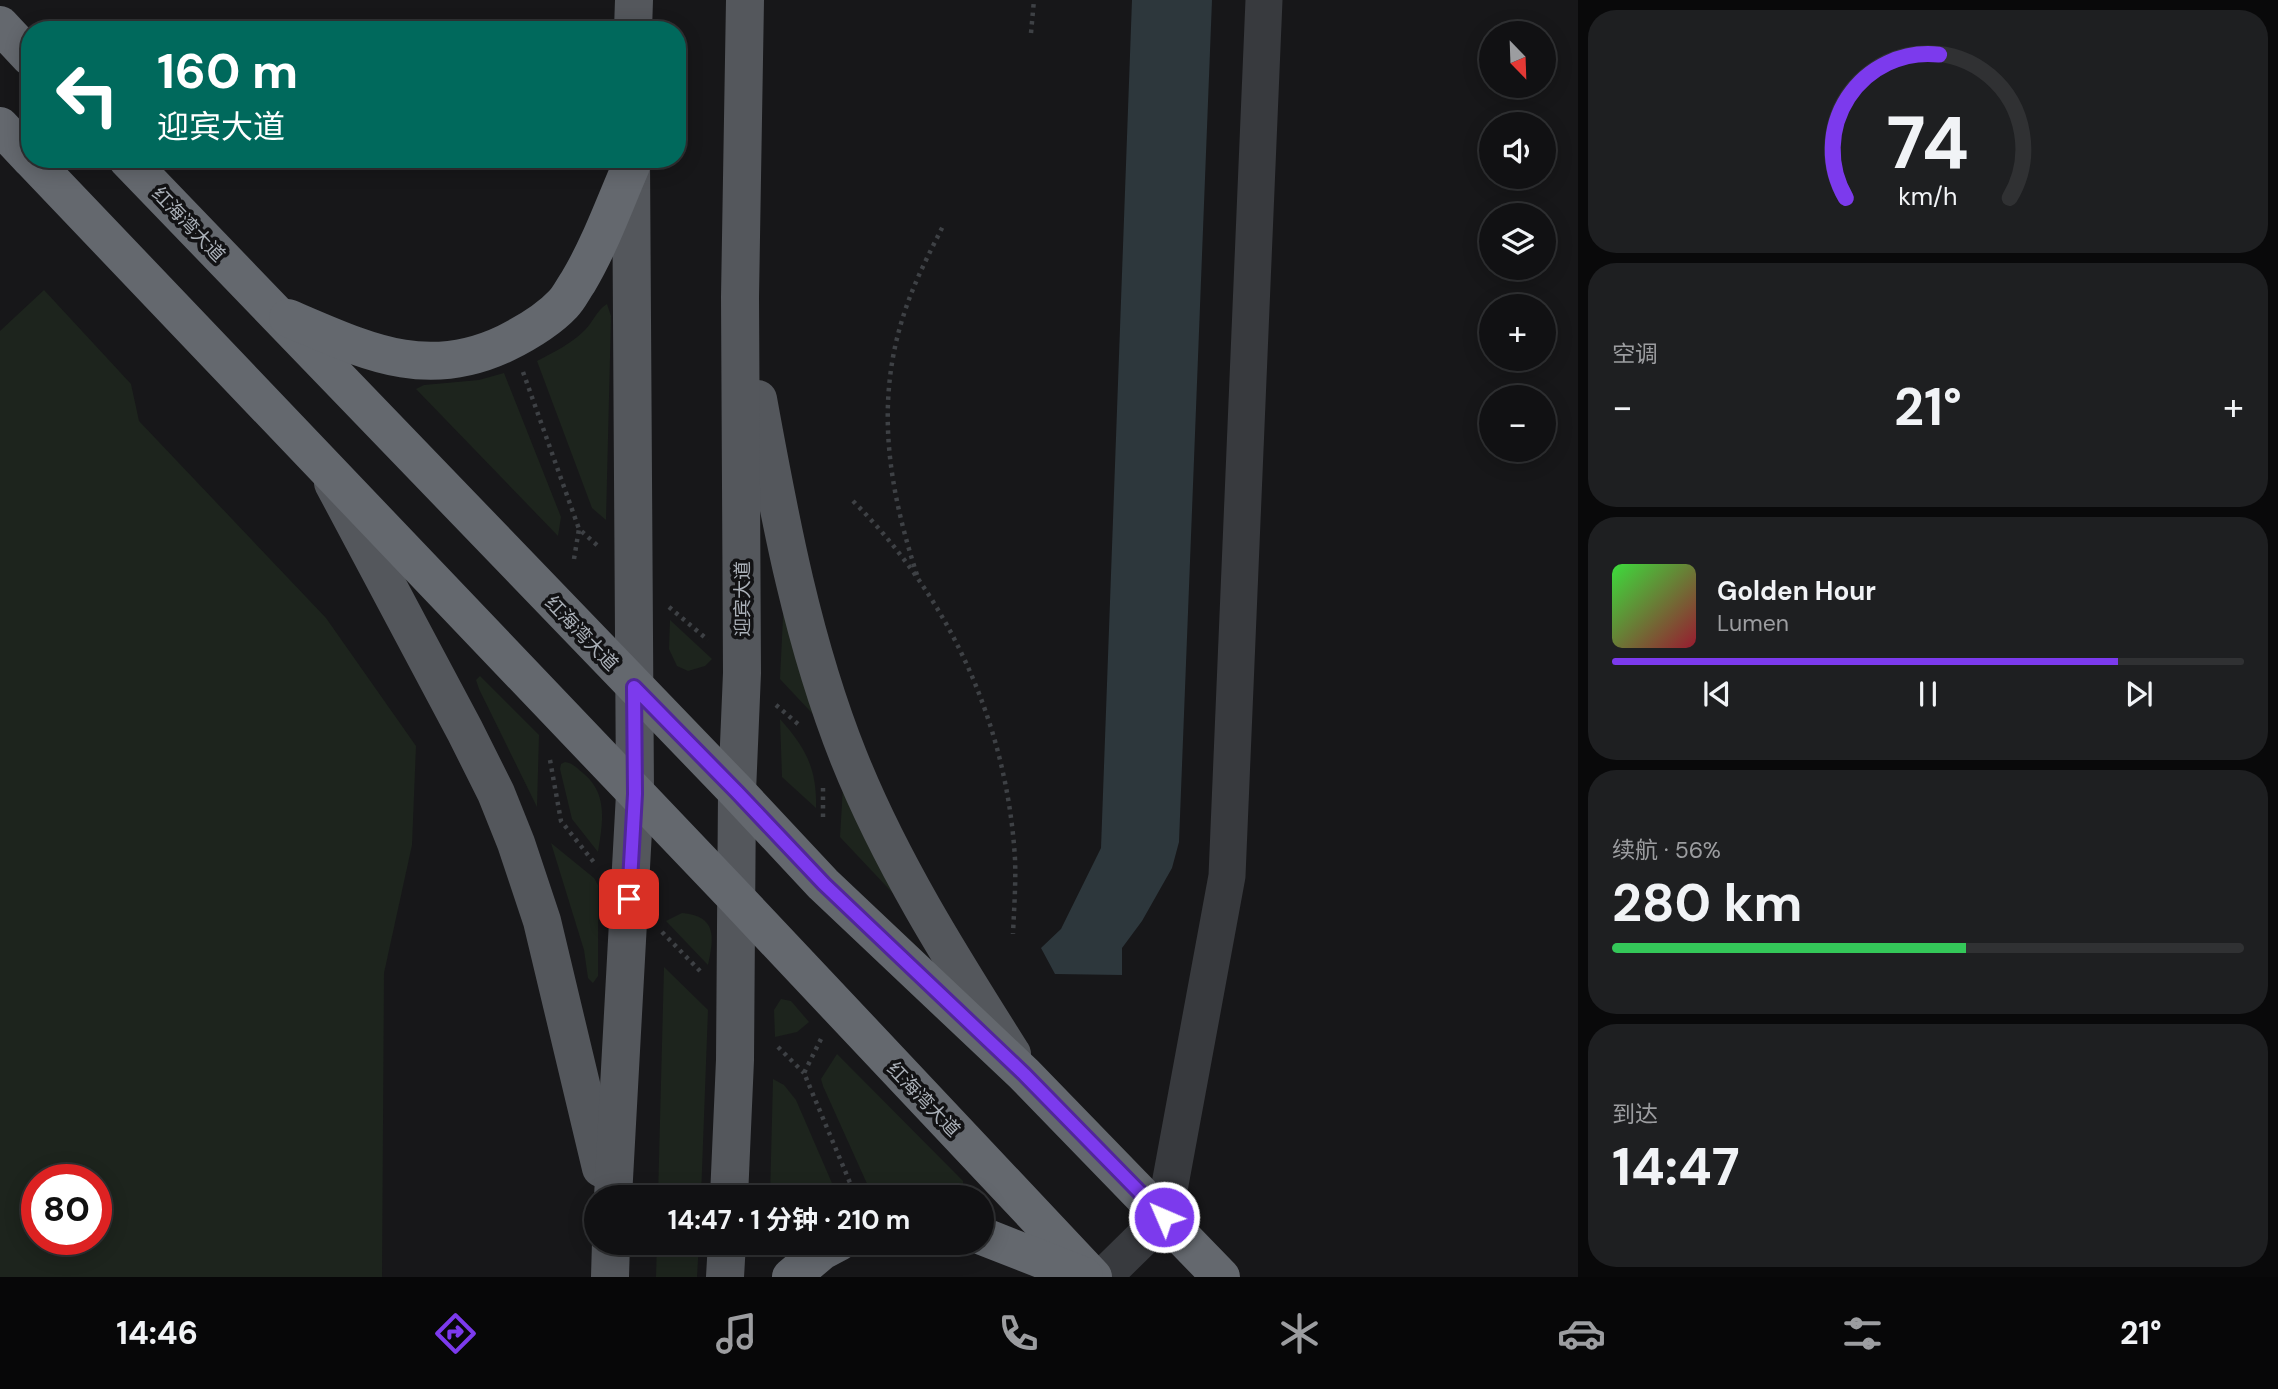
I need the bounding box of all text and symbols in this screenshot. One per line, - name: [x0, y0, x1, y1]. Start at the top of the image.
- north arrow: [1479, 21, 1556, 98]
- map controls: [1479, 21, 1556, 462]
- text: 160 m: [157, 39, 298, 103]
- icon: left: [42, 49, 133, 140]
- text: 74: [1887, 96, 1969, 191]
- text: 迎宾大道: [157, 106, 285, 148]
- button: sound: [1479, 112, 1556, 189]
- text: km/h: [1898, 180, 1958, 213]
- street label: 红海湾大道: [147, 181, 231, 267]
- button: layers: [1479, 203, 1556, 280]
- button: +: [1479, 294, 1556, 371]
- text: 空调: [1612, 339, 1658, 369]
- text: 21°: [1894, 373, 1962, 441]
- text: −: [1612, 382, 1633, 432]
- text: +: [2223, 382, 2244, 432]
- button: −: [1479, 385, 1556, 462]
- street label: 迎宾大道: [730, 561, 755, 637]
- text: Golden Hour: [1717, 574, 1876, 608]
- street label: 红海湾大道: [540, 590, 624, 676]
- text: Lumen: [1717, 608, 1789, 638]
- icon: previous: [1698, 675, 1736, 713]
- icon: pause: [1909, 675, 1947, 713]
- icon: next: [2120, 675, 2158, 713]
- text: 续航 · 56%: [1612, 835, 1721, 865]
- pin: [599, 869, 659, 929]
- text: 280 km: [1612, 869, 1802, 937]
- icon: arrive: [610, 880, 648, 918]
- street label: 红海湾大道: [882, 1056, 966, 1142]
- text: 到达: [1612, 1099, 1658, 1129]
- text: 14:47: [1612, 1133, 1740, 1201]
- speed limit sign: 80: [21, 1164, 112, 1255]
- position arrow: [1127, 1180, 1201, 1254]
- text: 14:47 · 1 分钟 · 210 m: [668, 1203, 910, 1237]
- icon: directions: [431, 1309, 480, 1358]
- icon: music: [712, 1309, 761, 1358]
- icon: phone: [994, 1309, 1043, 1358]
- icon: climate: [1275, 1309, 1324, 1358]
- icon: car: [1557, 1309, 1606, 1358]
- icon: filters: [1838, 1309, 1887, 1358]
- text: 14:46: [116, 1312, 198, 1354]
- text: 21°: [2120, 1312, 2162, 1354]

